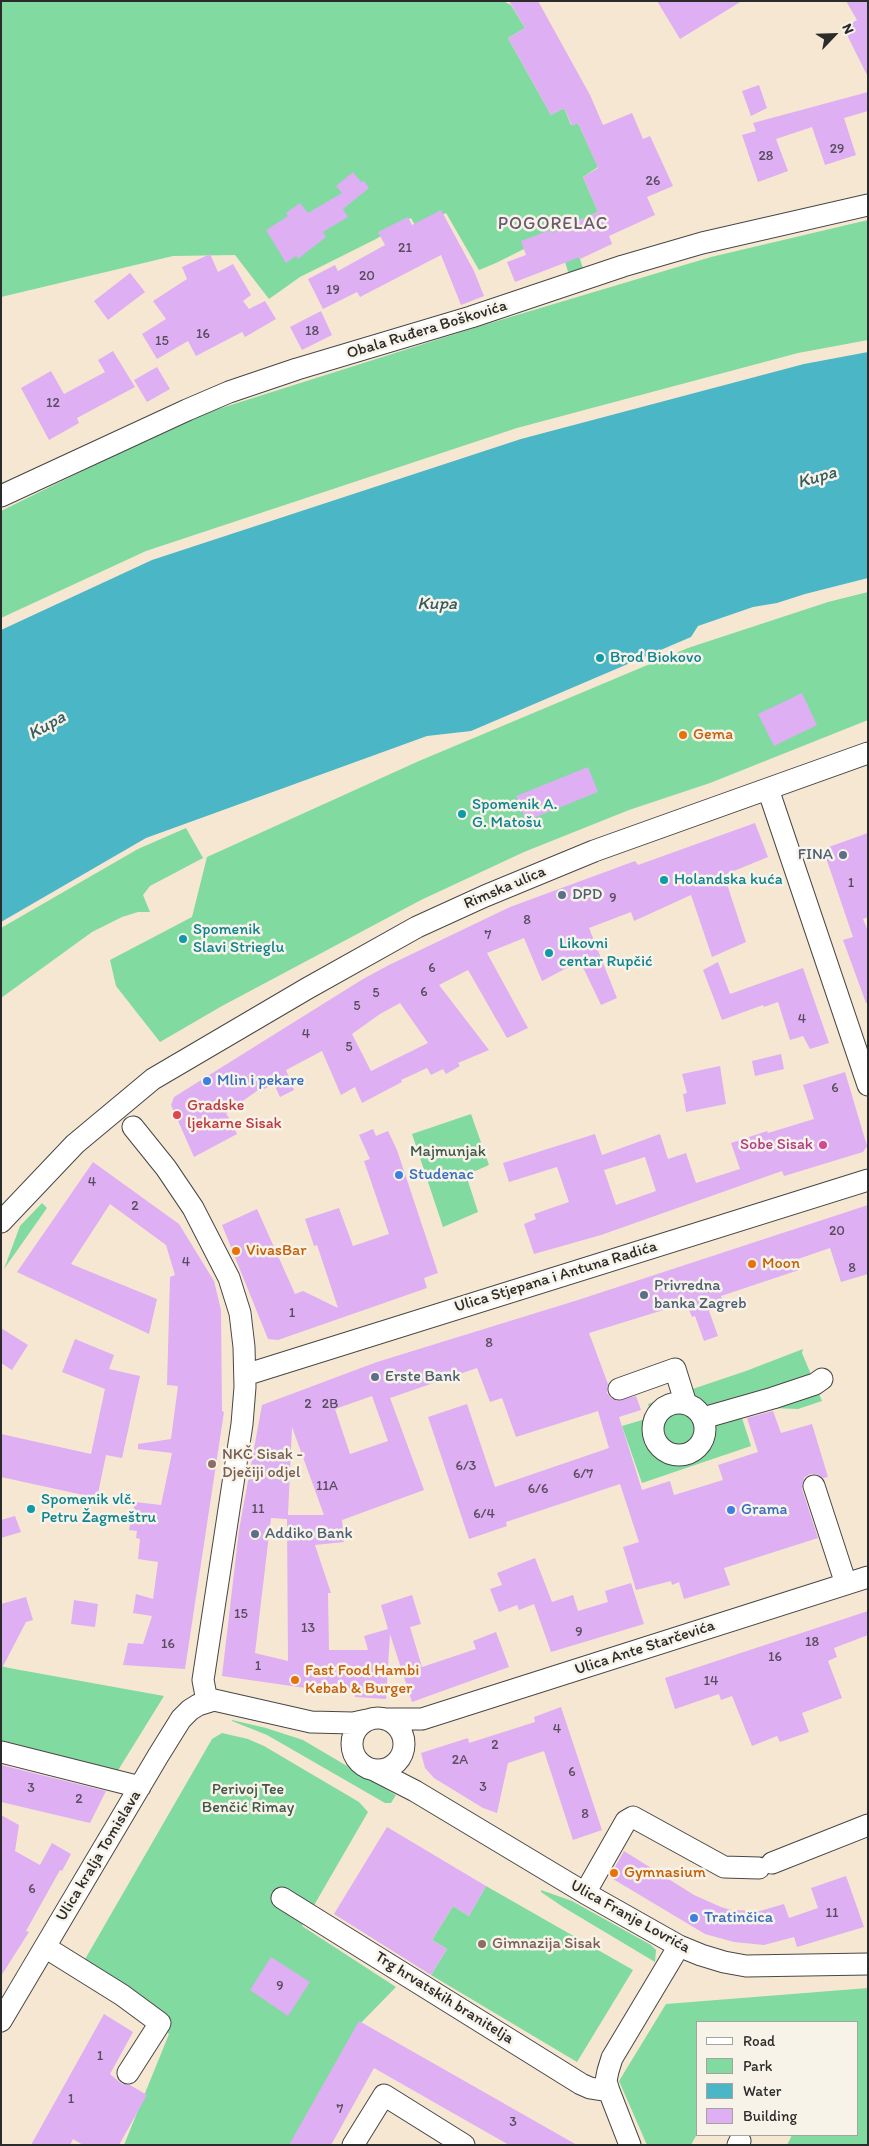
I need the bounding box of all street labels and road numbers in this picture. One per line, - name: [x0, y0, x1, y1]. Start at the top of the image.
- street label: Obala Ruđera Boškovića: [344, 296, 510, 364]
- street label: Rimska ulica: [461, 862, 549, 914]
- street label: Ulica Stjepana i Antuna Radića: [452, 1237, 660, 1317]
- street label: Ulica Ante Starčevića: [572, 1616, 718, 1680]
- street label: Ulica kralja Tomislava: [52, 1787, 146, 1925]
- street label: Ulica Franje Lovrića: [567, 1876, 693, 1958]
- street label: Trg hrvatskih branitelja: [371, 1947, 517, 2049]

